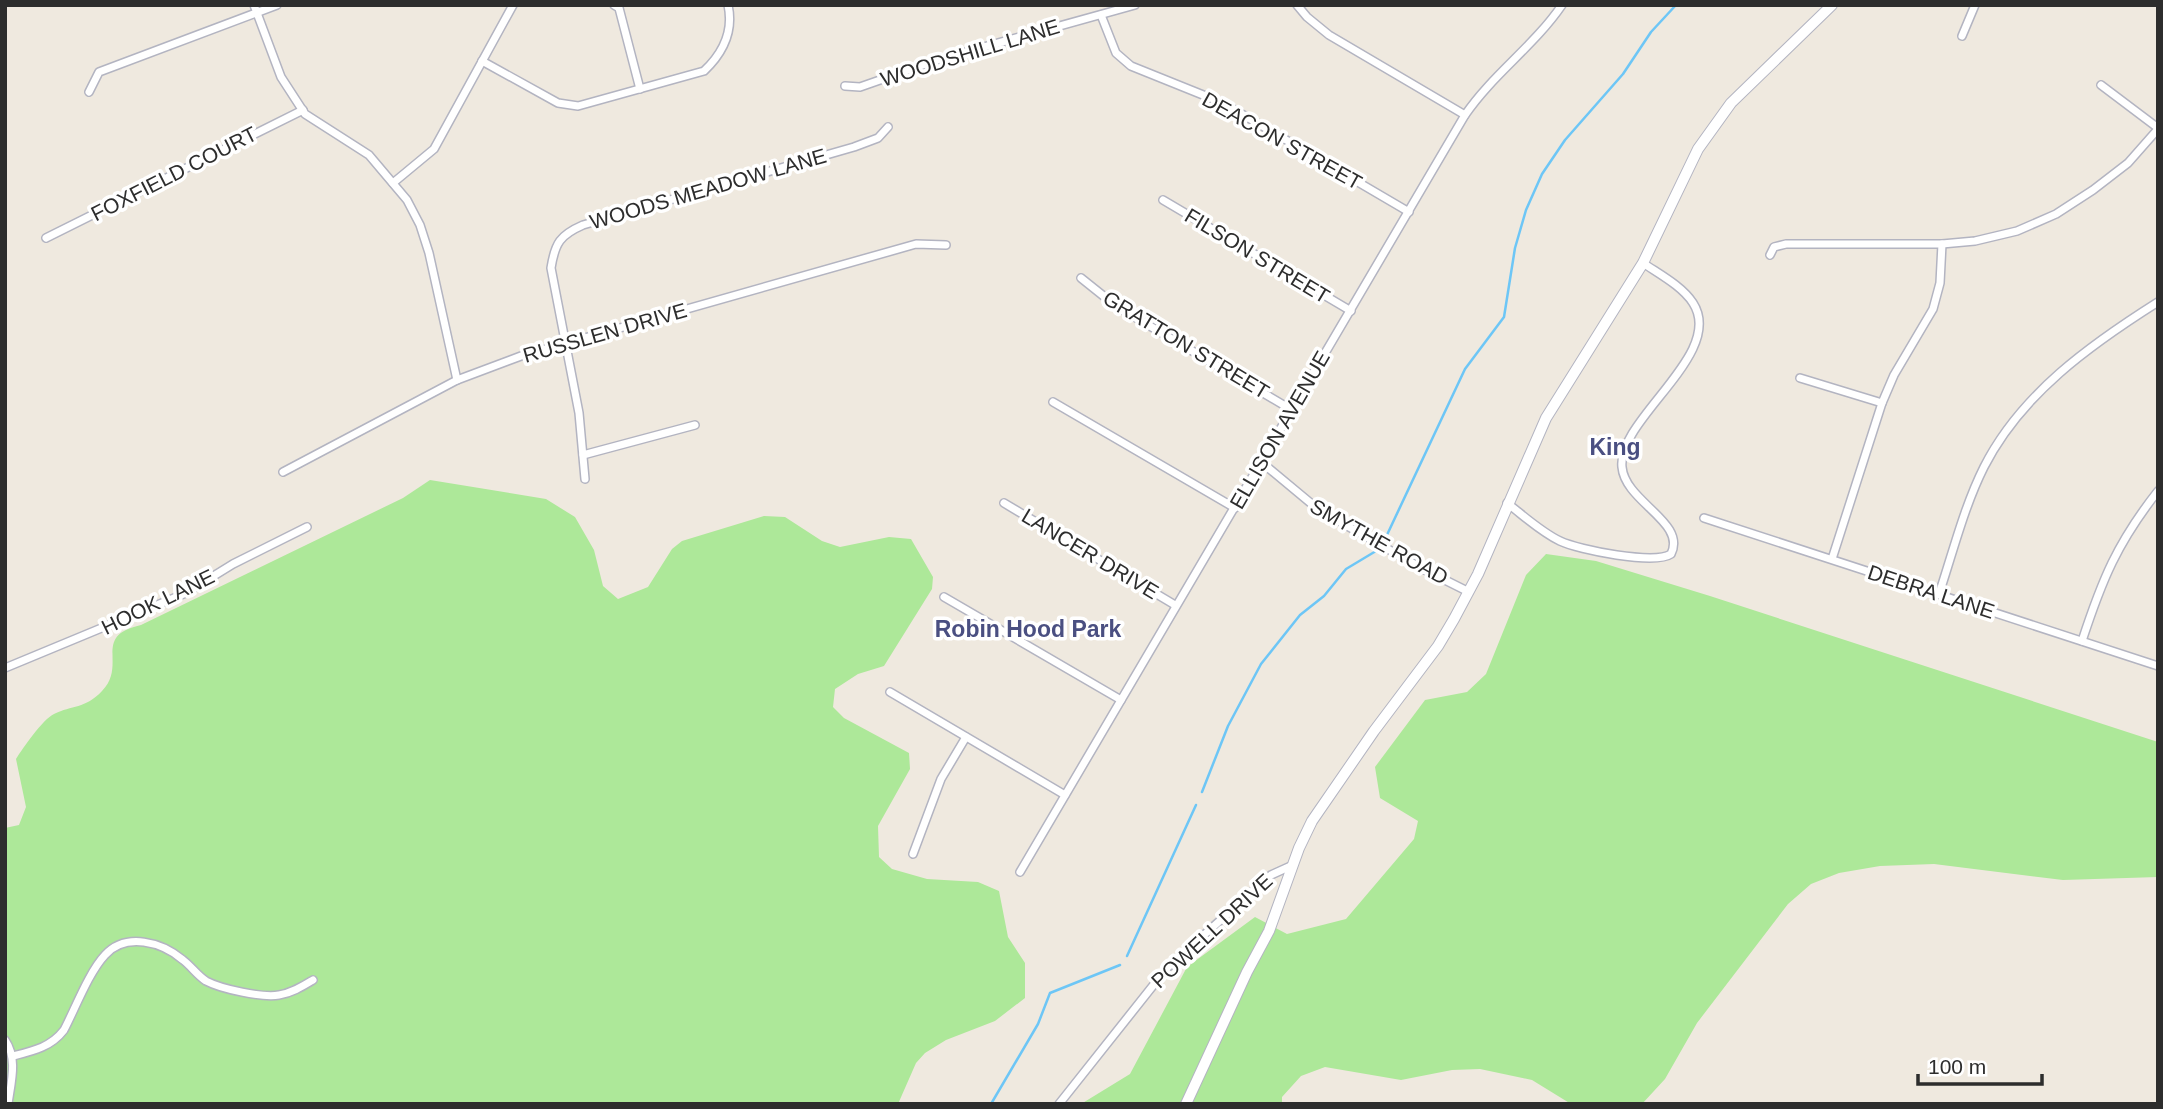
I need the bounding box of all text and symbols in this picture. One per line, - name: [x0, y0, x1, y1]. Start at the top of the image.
- street label: WOODSHILL LANE: [878, 14, 1062, 91]
- street label: DEACON STREET: [1199, 87, 1366, 194]
- street label: FOXFIELD COURT: [87, 122, 261, 225]
- street label: WOODS MEADOW LANE: [587, 144, 829, 233]
- street label: FILSON STREET: [1181, 203, 1334, 308]
- street label: GRATTON STREET: [1099, 286, 1273, 403]
- street label: RUSSLEN DRIVE: [520, 298, 689, 367]
- street label: ELLISON AVENUE: [1225, 347, 1334, 513]
- district label: King: [1589, 434, 1641, 460]
- street label: SMYTHE ROAD: [1306, 494, 1452, 589]
- street label: LANCER DRIVE: [1018, 504, 1163, 603]
- street label: DEBRA LANE: [1865, 560, 1997, 623]
- street label: HOOK LANE: [98, 564, 218, 639]
- district label: Robin Hood Park: [935, 616, 1121, 642]
- street label: POWELL DRIVE: [1146, 869, 1277, 993]
- scale bar: [1918, 1042, 2042, 1086]
- text: 100 m: [1928, 1055, 1986, 1078]

